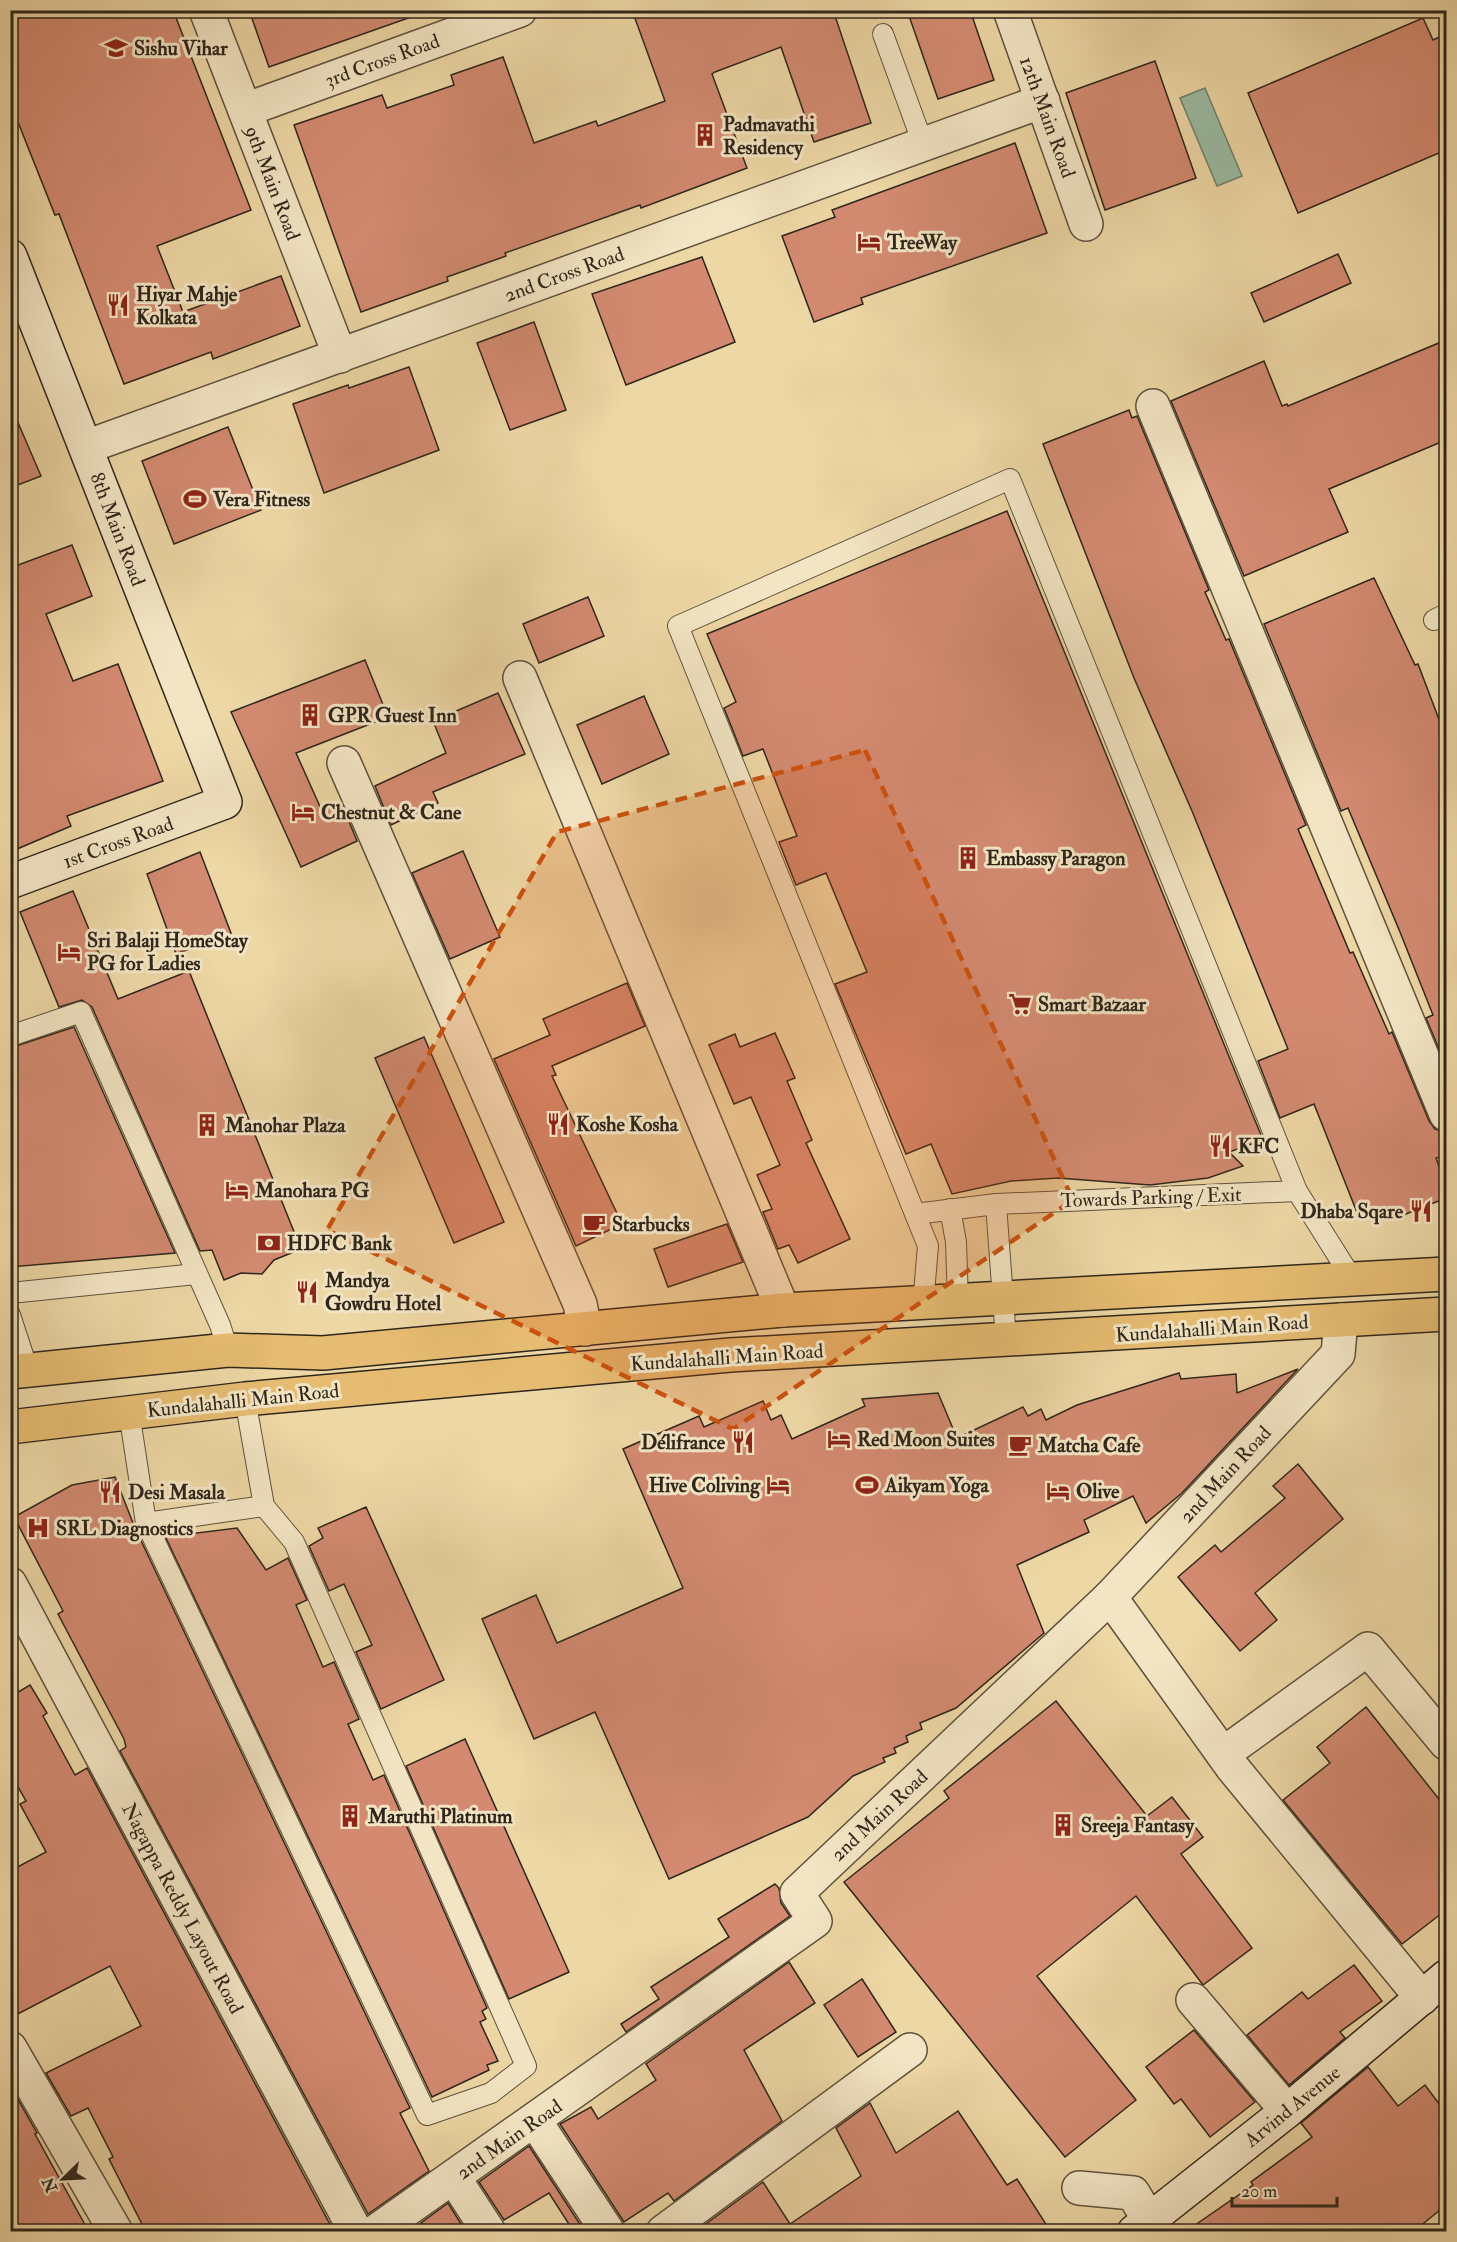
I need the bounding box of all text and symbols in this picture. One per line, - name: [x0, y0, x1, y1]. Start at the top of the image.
- street label: 3rd Cross Road: [321, 28, 443, 93]
- school or university icon: Sishu Vihar: [103, 35, 129, 61]
- place label: Sishu Vihar: [134, 36, 228, 61]
- street label: 12th Main Road: [1014, 53, 1081, 182]
- place label: Padmavathi Residency: [723, 112, 815, 161]
- street label: 9th Main Road: [239, 121, 306, 244]
- building icon: Padmavathi Residency: [692, 122, 718, 148]
- hotel icon: TreeWay: [856, 229, 882, 255]
- place label: TreeWay: [886, 230, 958, 256]
- street label: 2nd Cross Road: [501, 241, 628, 308]
- place label: Hiyar Mahje Kolkata: [136, 282, 238, 330]
- restaurant icon: Hiyar Mahje Kolkata: [105, 292, 131, 318]
- street label: 8th Main Road: [84, 469, 151, 590]
- sports icon: Vera Fitness: [182, 486, 208, 512]
- place label: Vera Fitness: [212, 487, 310, 512]
- building icon: GPR Guest Inn: [297, 702, 323, 728]
- place label: GPR Guest Inn: [328, 703, 457, 728]
- hotel icon: Chestnut & Cane: [290, 799, 316, 825]
- place label: Chestnut & Cane: [321, 800, 462, 825]
- street label: 1st Cross Road: [59, 811, 177, 874]
- building icon: Embassy Paragon: [955, 845, 981, 871]
- place label: Embassy Paragon: [986, 846, 1126, 872]
- place label: Sri Balaji HomeStay PG for Ladies: [87, 928, 249, 976]
- hotel icon: Sri Balaji HomeStay PG for Ladies: [56, 939, 82, 965]
- supermarket icon: Smart Bazaar: [1007, 991, 1033, 1017]
- place label: Smart Bazaar: [1038, 992, 1146, 1017]
- restaurant icon: Koshe Kosha: [545, 1111, 571, 1137]
- building icon: Manohar Plaza: [194, 1112, 220, 1138]
- place label: Koshe Kosha: [576, 1112, 679, 1137]
- place label: Manohar Plaza: [224, 1113, 346, 1138]
- restaurant icon: KFC: [1207, 1133, 1233, 1159]
- place label: KFC: [1238, 1134, 1279, 1159]
- hotel icon: Manohara PG: [224, 1177, 250, 1203]
- place label: Manohara PG: [254, 1178, 370, 1203]
- street label: Towards Parking / Exit: [1060, 1182, 1242, 1213]
- restaurant icon: Dhaba Sqare: [1408, 1198, 1434, 1224]
- place label: Dhaba Sqare: [1300, 1199, 1404, 1225]
- cafe icon: Starbucks: [581, 1211, 607, 1237]
- place label: Starbucks: [612, 1212, 690, 1237]
- bank icon: HDFC Bank: [256, 1230, 282, 1256]
- place label: HDFC Bank: [287, 1231, 393, 1256]
- place label: Mandya Gowdru Hotel: [324, 1268, 442, 1316]
- restaurant icon: Mandya Gowdru Hotel: [294, 1279, 320, 1305]
- street label: Kundalahalli Main Road: [1115, 1309, 1309, 1348]
- street label: Kundalahalli Main Road: [630, 1338, 824, 1377]
- street label: Kundalahalli Main Road: [146, 1378, 341, 1423]
- street label: 2nd Main Road: [1174, 1421, 1277, 1528]
- hotel icon: Red Moon Suites: [826, 1426, 852, 1452]
- place label: Red Moon Suites: [857, 1427, 995, 1452]
- restaurant icon: Délifrance: [730, 1429, 756, 1455]
- place label: Délifrance: [641, 1430, 726, 1455]
- cafe icon: Matcha Cafe: [1007, 1432, 1033, 1458]
- place label: Matcha Cafe: [1037, 1433, 1141, 1458]
- hotel icon: Hive Coliving: [765, 1472, 791, 1498]
- sports icon: Aikyam Yoga: [854, 1472, 880, 1498]
- place label: Hive Coliving: [649, 1473, 761, 1499]
- place label: Aikyam Yoga: [884, 1473, 990, 1499]
- hotel icon: Olive: [1045, 1478, 1071, 1504]
- restaurant icon: Desi Masala: [97, 1479, 123, 1505]
- place label: Olive: [1076, 1479, 1120, 1504]
- place label: Desi Masala: [128, 1480, 226, 1505]
- hospital icon: SRL Diagnostics: [25, 1515, 51, 1541]
- place label: SRL Diagnostics: [56, 1516, 193, 1542]
- street label: 2nd Main Road: [826, 1764, 933, 1867]
- street label: Nagappa Reddy Layout Road: [115, 1799, 249, 2019]
- building icon: Maruthi Platinum: [337, 1803, 363, 1829]
- place label: Maruthi Platinum: [367, 1804, 513, 1829]
- building icon: Sreeja Fantasy: [1050, 1812, 1076, 1838]
- place label: Sreeja Fantasy: [1081, 1813, 1195, 1839]
- street label: Arvind Avenue: [1238, 2060, 1345, 2153]
- street label: 2nd Main Road: [452, 2094, 567, 2185]
- north arrow: [33, 2149, 93, 2209]
- scale bar: [1232, 2170, 1337, 2208]
- text: N: [38, 2173, 63, 2196]
- text: 20 m: [1241, 2180, 1277, 2203]

